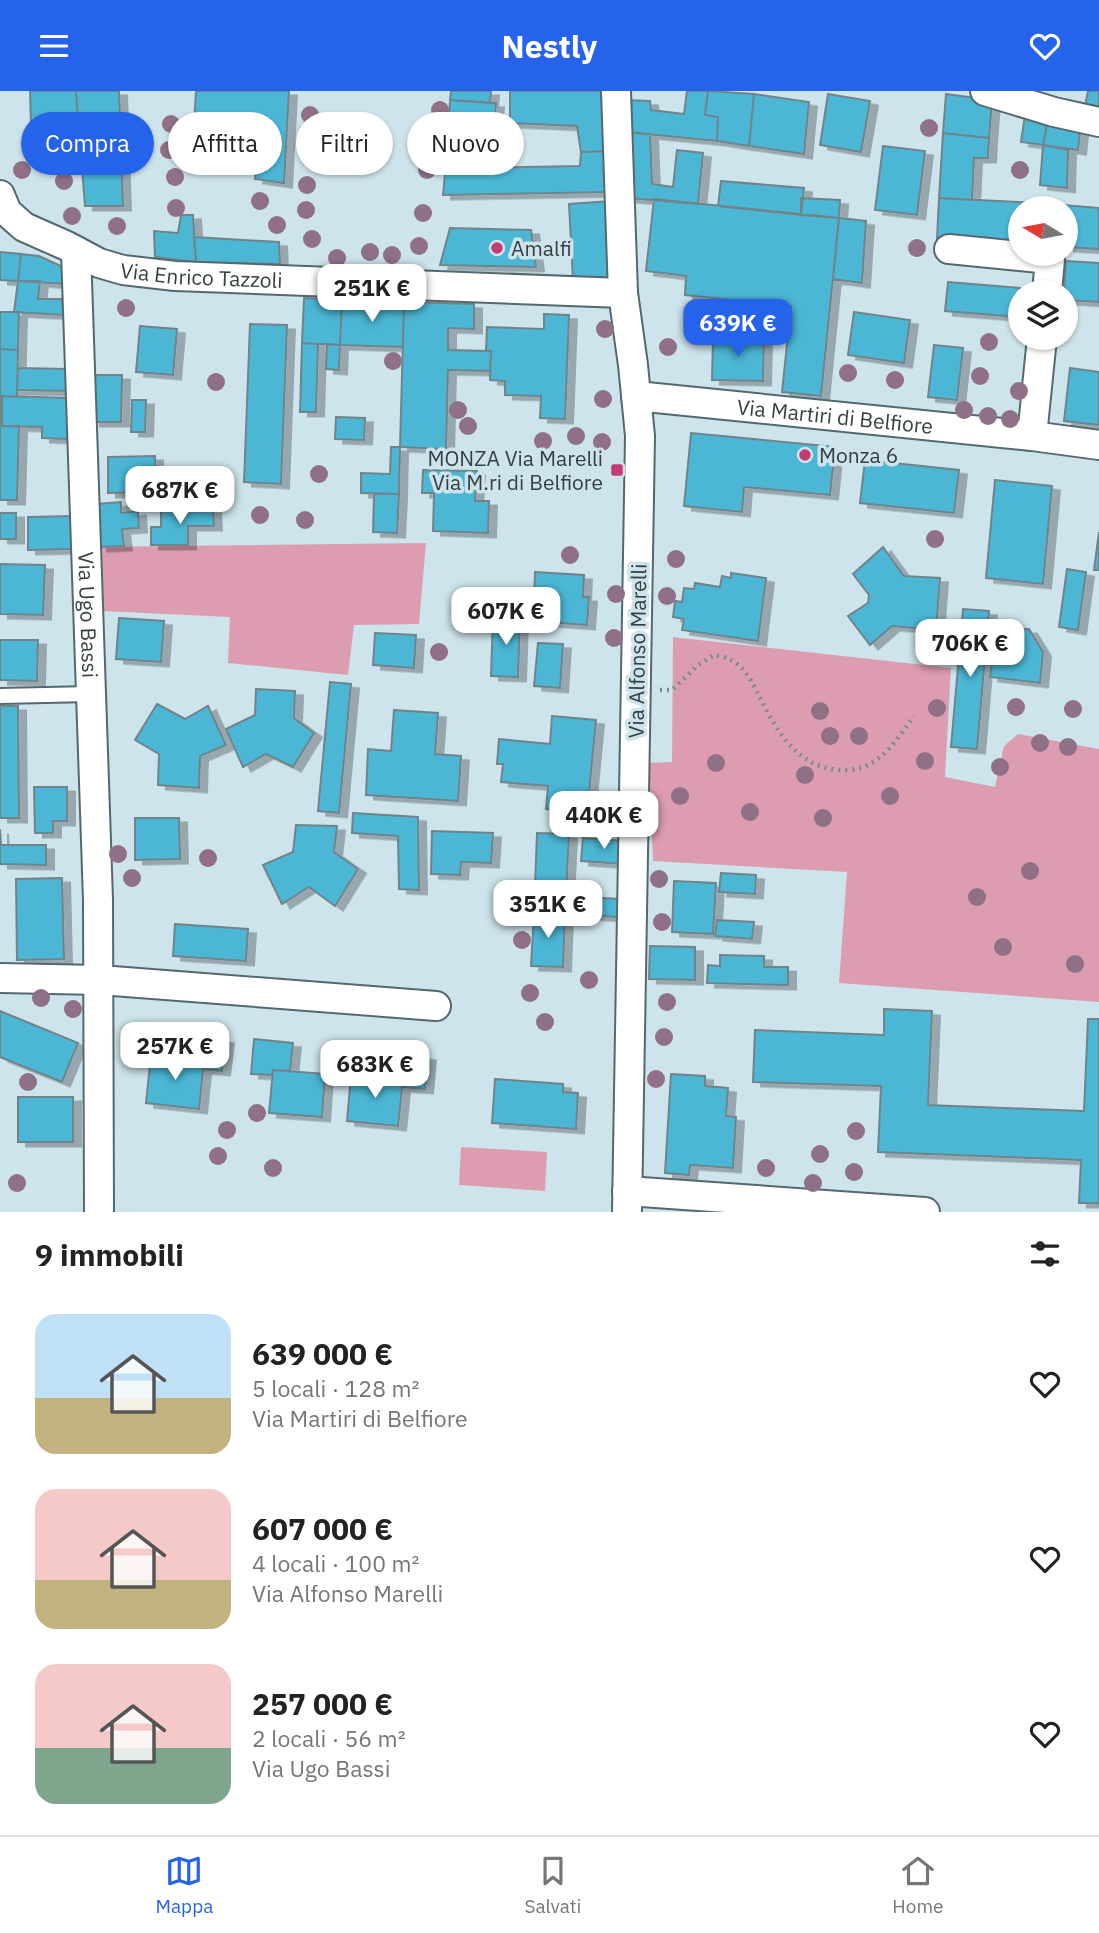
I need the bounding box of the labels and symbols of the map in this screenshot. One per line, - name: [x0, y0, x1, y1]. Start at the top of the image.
- north arrow: [1008, 196, 1078, 266]
- place label: Amalfi: [511, 234, 572, 262]
- marker: Amalfi: [489, 240, 505, 256]
- street label: Via Enrico Tazzoli: [119, 256, 283, 294]
- pin: 251K €: [315, 265, 429, 324]
- pin: 639K €: [681, 299, 795, 359]
- street label: Via Martiri di Belfiore: [736, 392, 934, 440]
- place label: Monza 6: [819, 441, 898, 469]
- place label: MONZA Via Marelli Via M.ri di Belfiore: [427, 444, 603, 496]
- marker: Monza 6: [797, 447, 813, 463]
- marker: MONZA Via Marelli Via M.ri di Belfiore: [609, 462, 625, 478]
- pin: 687K €: [123, 467, 237, 526]
- street label: Via Ugo Bassi: [72, 551, 104, 678]
- street label: Via Alfonso Marelli: [621, 563, 653, 739]
- pin: 607K €: [449, 587, 563, 647]
- pin: 706K €: [913, 619, 1027, 679]
- pin: 440K €: [547, 791, 661, 851]
- pin: 351K €: [491, 881, 605, 940]
- pin: 257K €: [118, 1023, 232, 1082]
- pin: 683K €: [318, 1041, 432, 1100]

